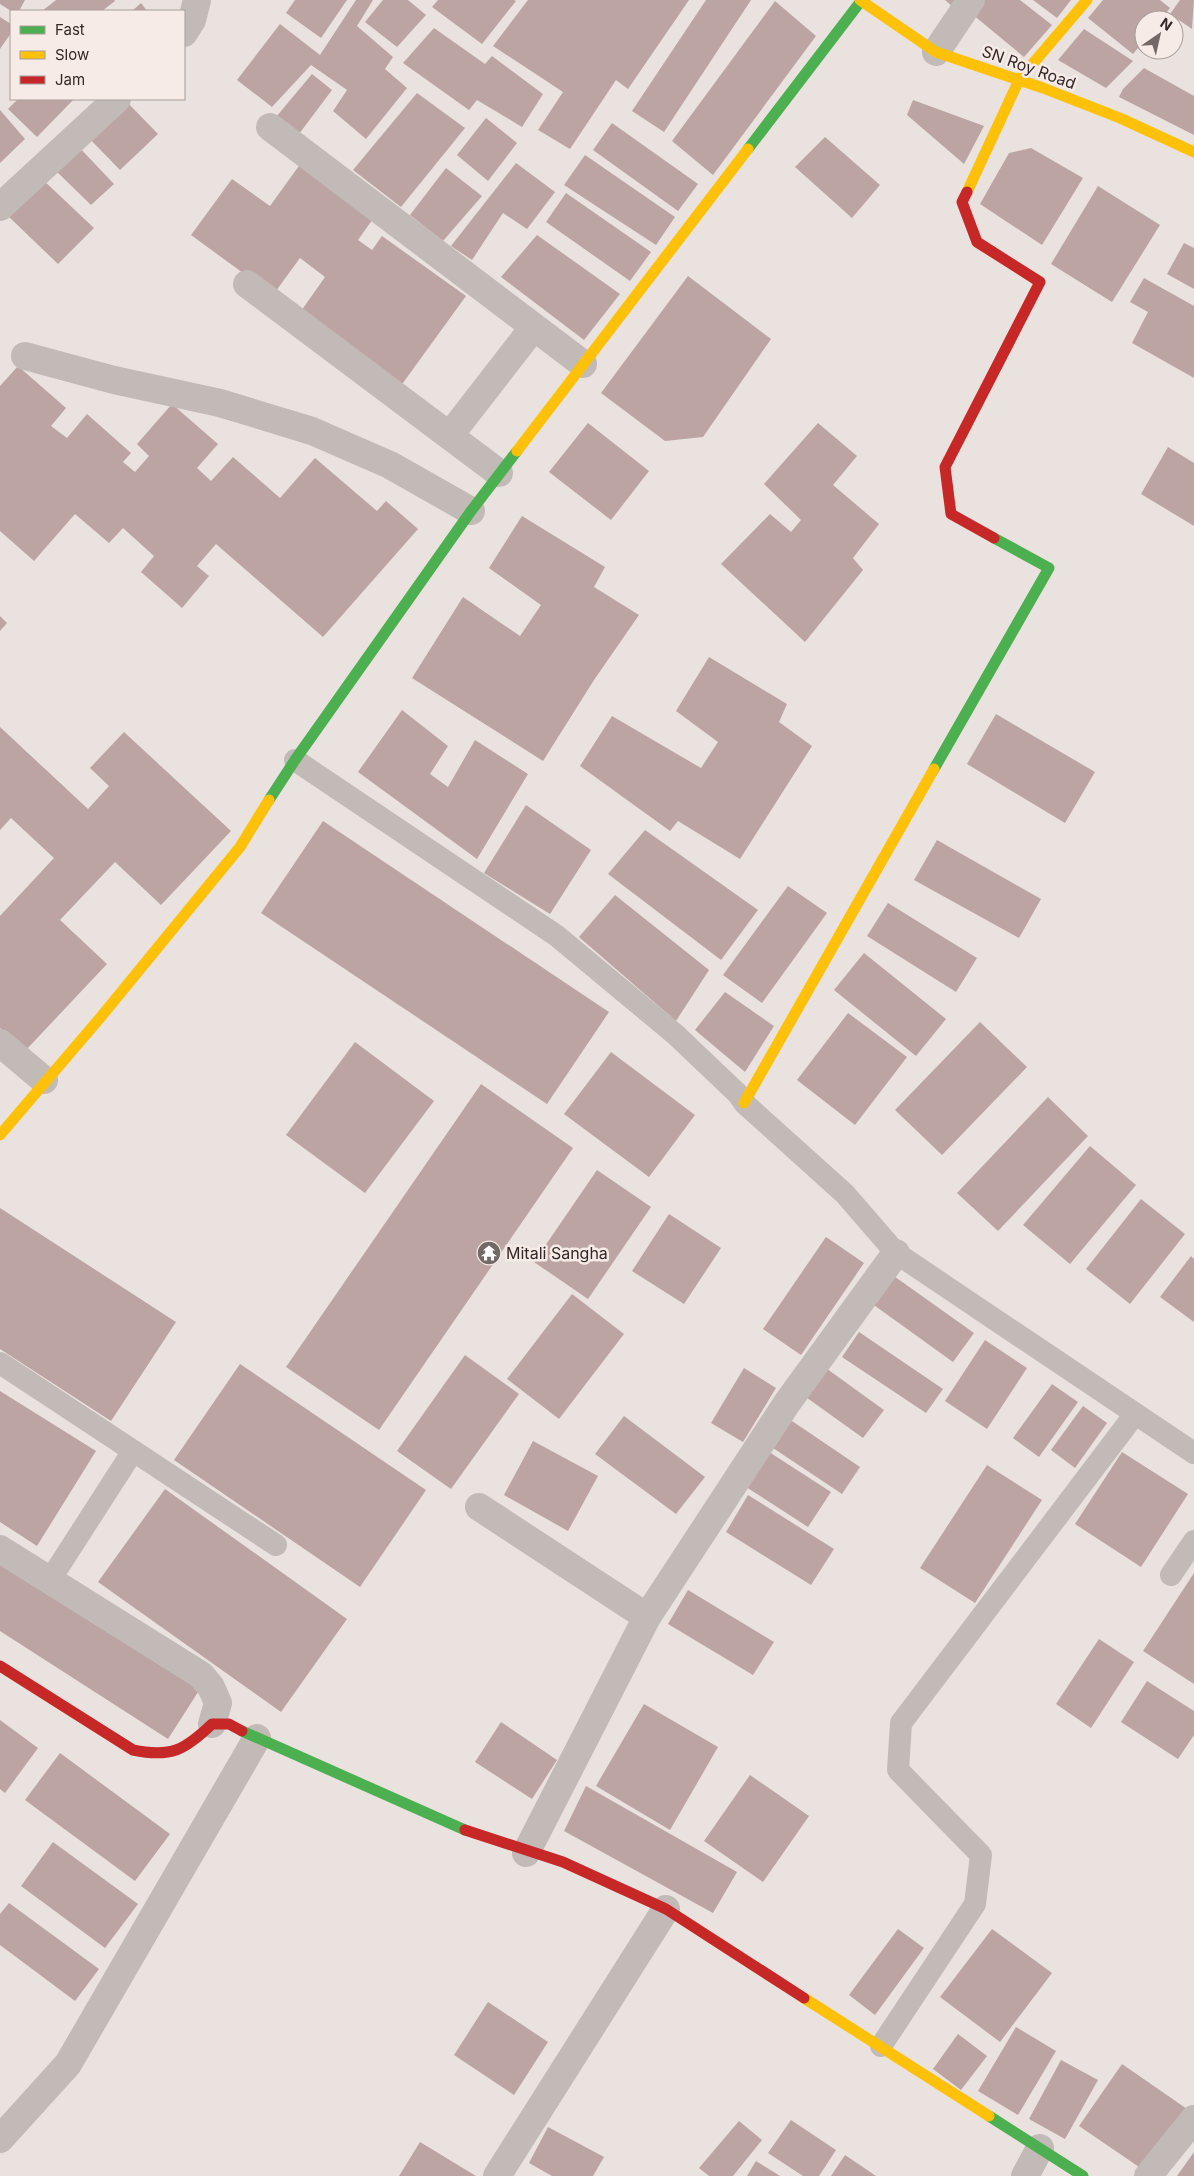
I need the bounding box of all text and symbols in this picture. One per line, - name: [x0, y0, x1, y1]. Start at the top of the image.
- legend: [10, 10, 185, 100]
- north arrow: [1134, 10, 1184, 60]
- text: N: [1157, 14, 1176, 34]
- text: Fast: [55, 20, 85, 39]
- street label: SN Roy Road: [979, 41, 1079, 93]
- text: Slow: [55, 45, 89, 64]
- text: Jam: [55, 70, 85, 89]
- temple icon: Mitali Sangha: [476, 1240, 502, 1266]
- place label: Mitali Sangha: [506, 1243, 608, 1263]

